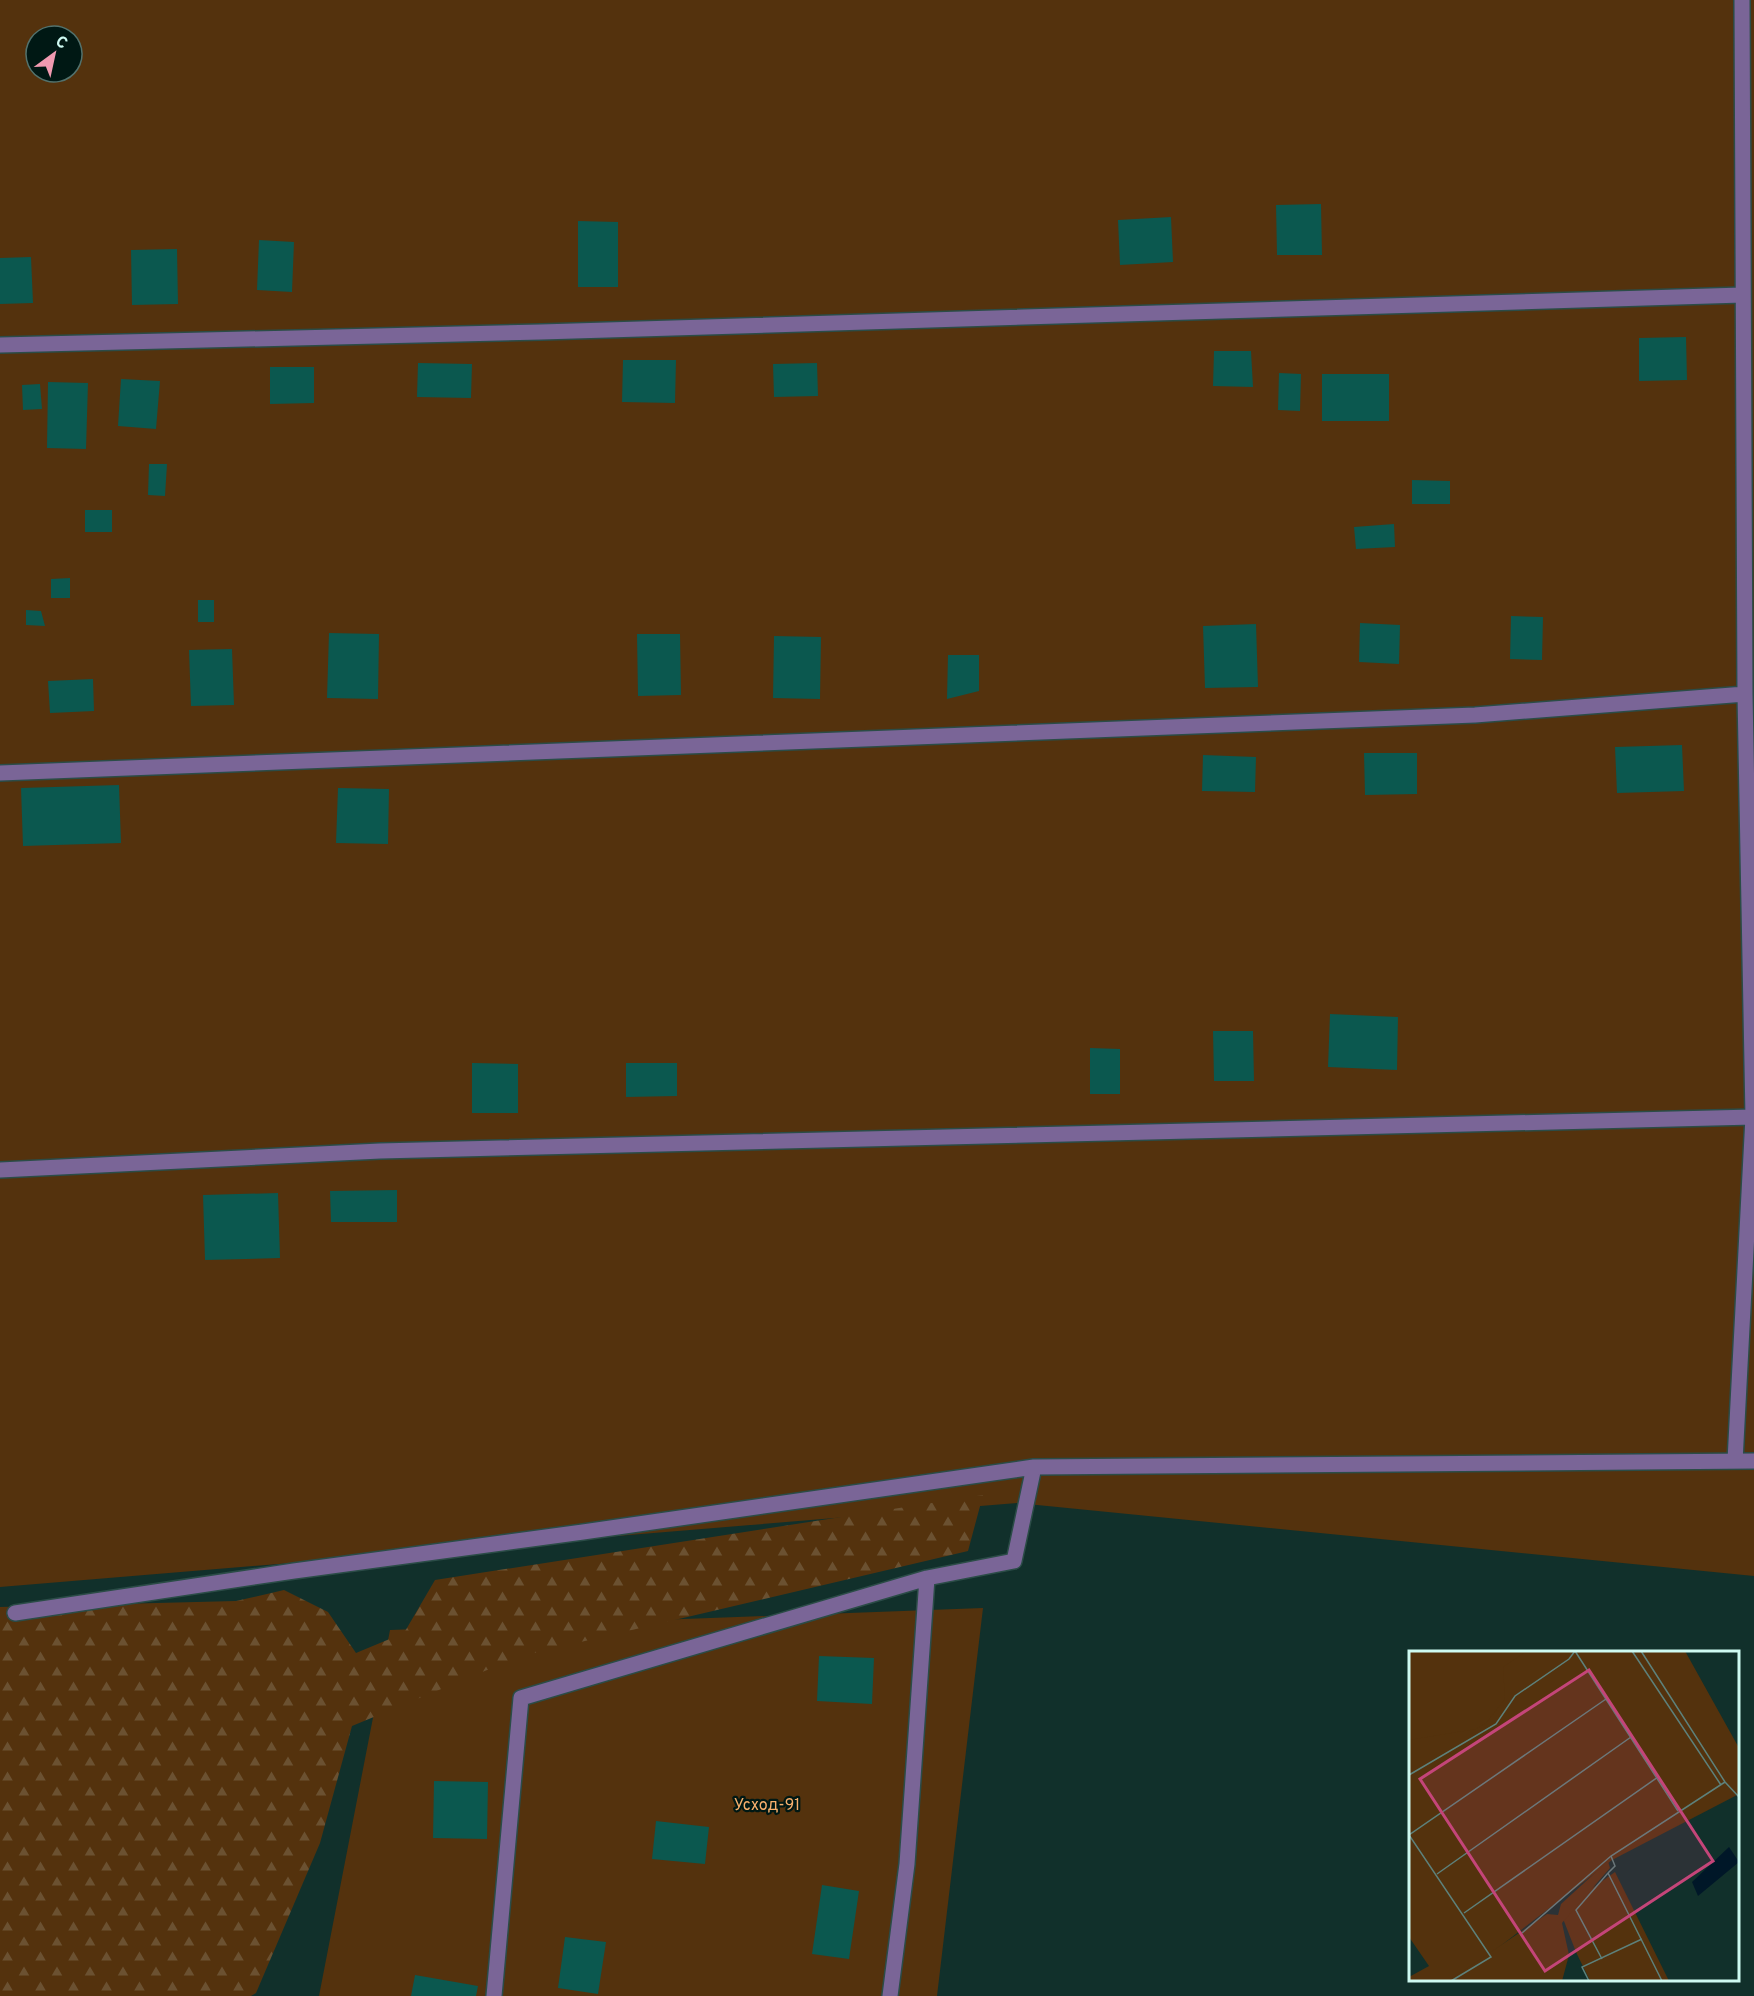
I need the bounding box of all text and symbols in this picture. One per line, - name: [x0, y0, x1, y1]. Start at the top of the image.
- north arrow: [24, 24, 84, 84]
- text: С: [51, 32, 71, 54]
- inset map: [1409, 1651, 1739, 1981]
- park label: Усход-91: [734, 1796, 800, 1816]

